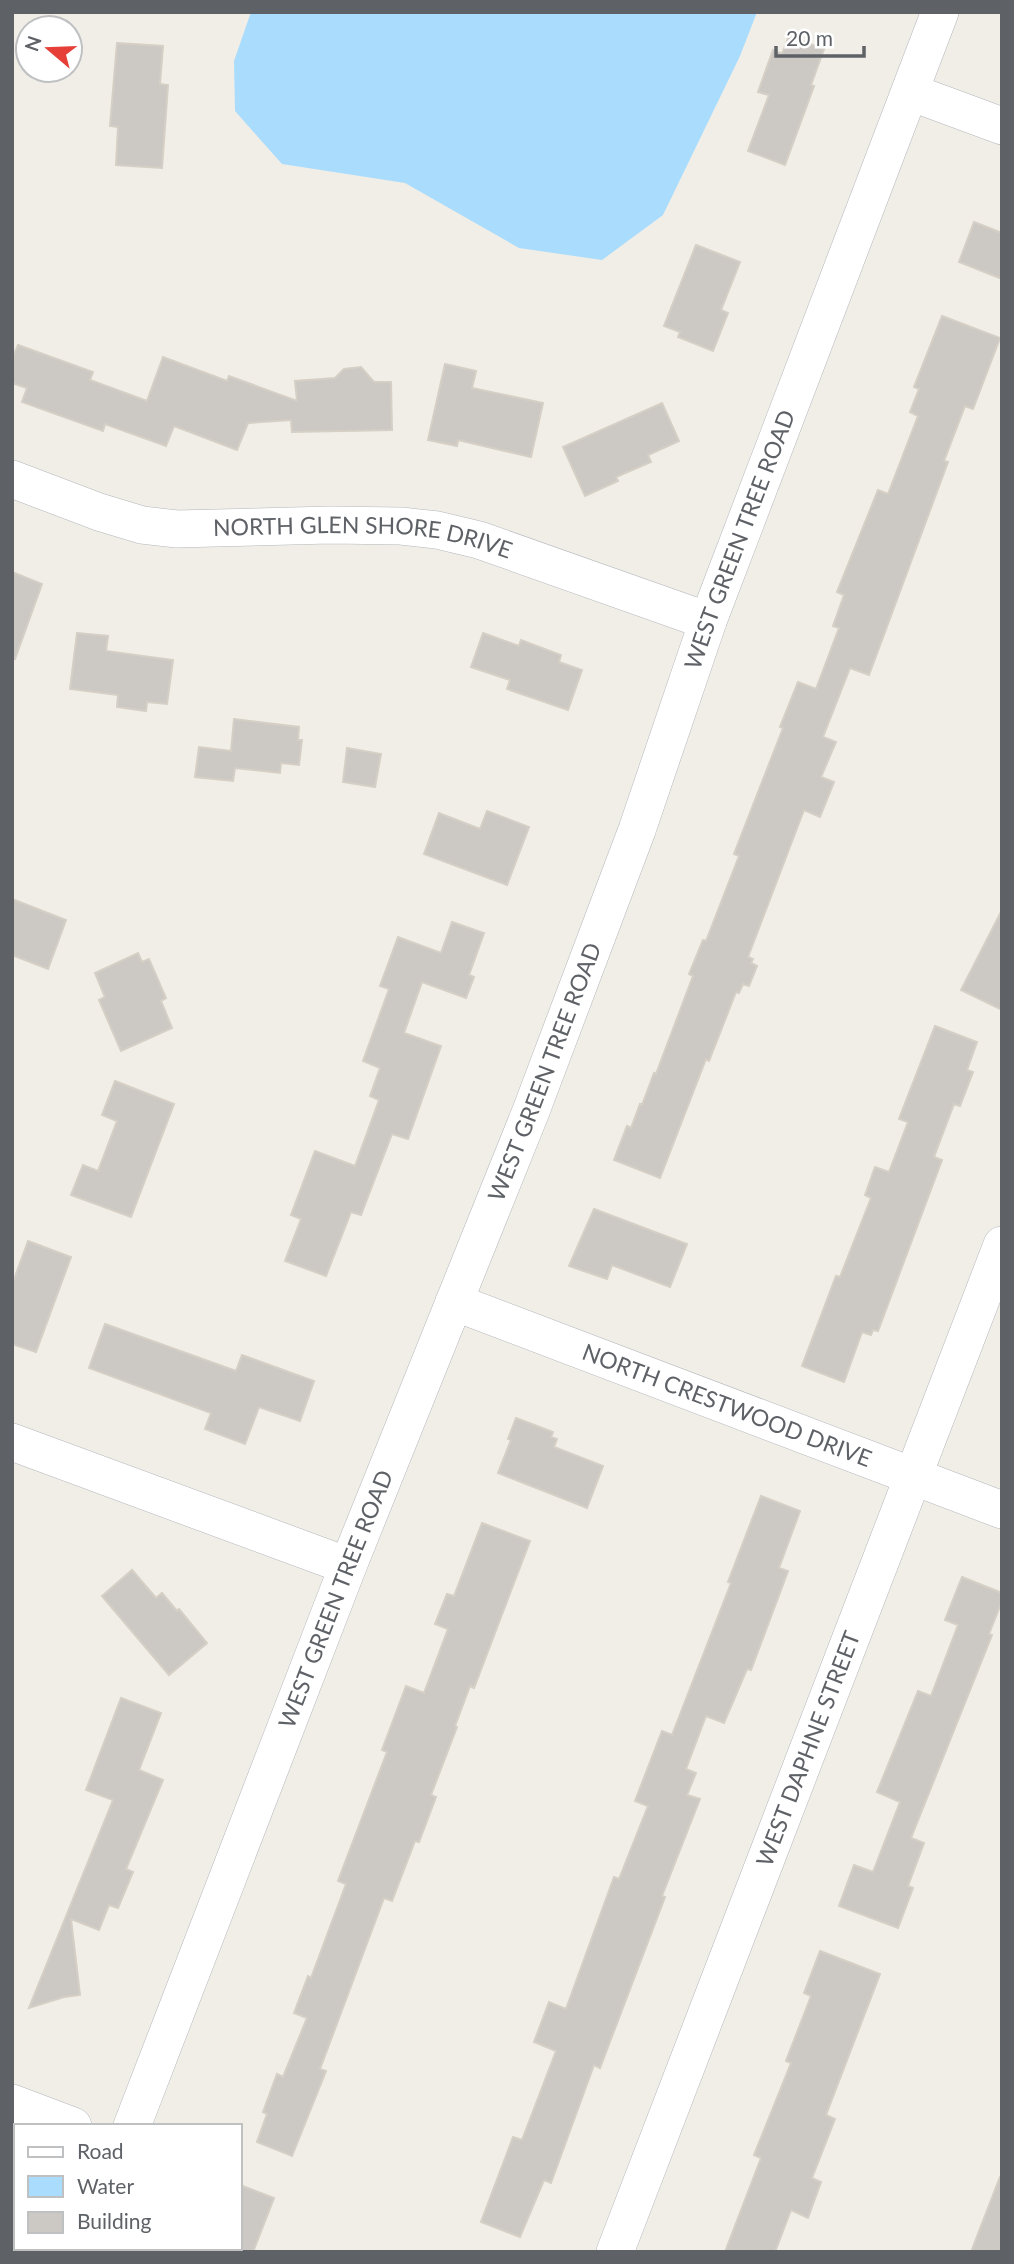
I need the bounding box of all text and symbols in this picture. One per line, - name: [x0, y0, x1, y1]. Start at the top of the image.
- north arrow: [14, 14, 84, 84]
- scale bar: [776, 14, 864, 58]
- text: 20 m: [786, 25, 833, 50]
- text: N: [19, 33, 46, 54]
- street label: WEST GREEN TREE ROAD: [678, 406, 800, 673]
- street label: NORTH GLEN SHORE DRIVE: [213, 510, 516, 564]
- street label: WEST GREEN TREE ROAD: [481, 938, 606, 1205]
- street label: NORTH CRESTWOOD DRIVE: [579, 1337, 876, 1472]
- street label: WEST GREEN TREE ROAD: [272, 1466, 398, 1732]
- street label: WEST DAPHNE STREET: [750, 1627, 865, 1870]
- legend: [14, 2124, 242, 2250]
- text: Road: [77, 2138, 124, 2163]
- text: Water: [77, 2173, 134, 2198]
- text: Building: [77, 2208, 152, 2233]

